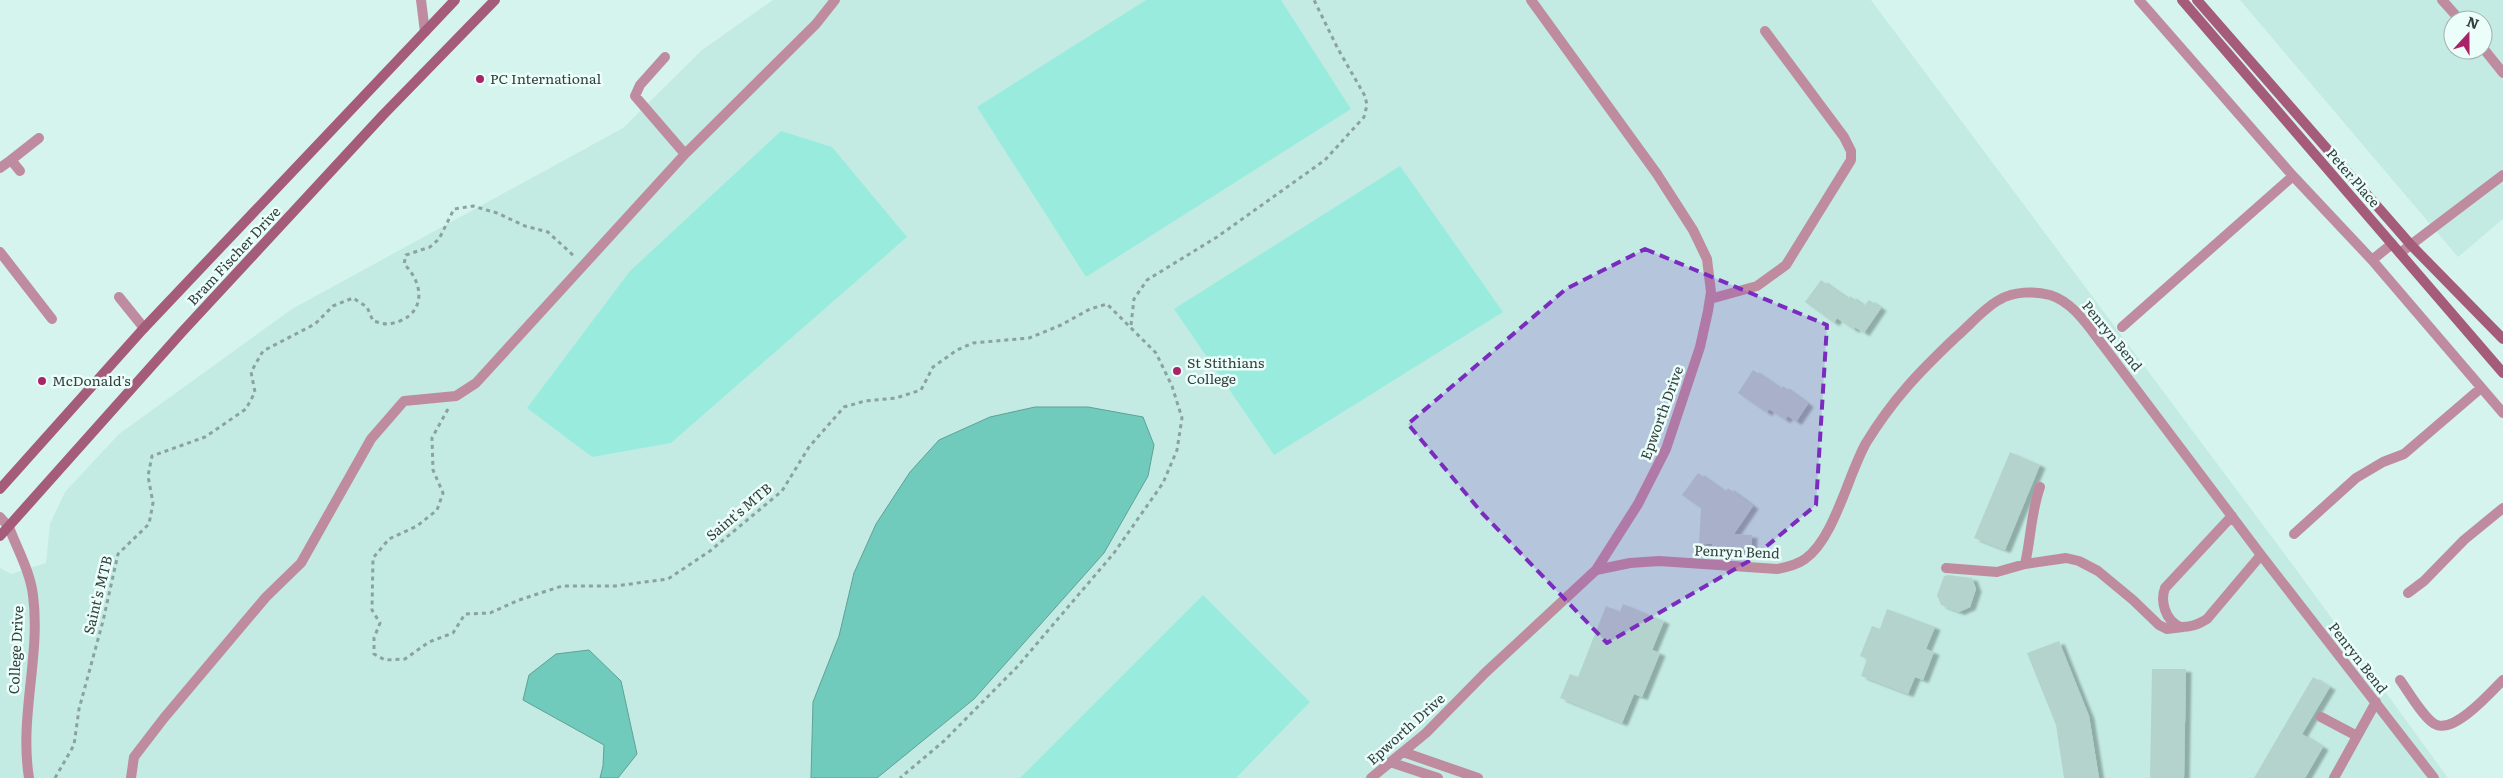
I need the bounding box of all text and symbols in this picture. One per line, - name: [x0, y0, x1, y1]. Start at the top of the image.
- north arrow: [2443, 10, 2493, 60]
- text: N: [2464, 10, 2482, 33]
- place label: PC International: [490, 68, 602, 88]
- marker: PC International: [474, 73, 486, 85]
- street label: Peter Place: [2322, 143, 2385, 211]
- street label: Bram Fischer Drive: [182, 201, 284, 309]
- street label: Penryn Bend: [2078, 296, 2148, 375]
- place label: St Stithians College: [1187, 352, 1264, 388]
- street label: Epworth Drive: [1635, 363, 1687, 462]
- marker: St Stithians College: [1171, 365, 1183, 377]
- place label: McDonald's: [52, 370, 131, 390]
- marker: McDonald's: [36, 375, 48, 387]
- street label: Saint's MTB: [701, 478, 776, 545]
- street label: Penryn Bend: [1694, 540, 1781, 563]
- street label: Saint's MTB: [78, 553, 116, 636]
- street label: College Drive: [3, 605, 27, 695]
- street label: Penryn Bend: [2325, 618, 2393, 698]
- street label: Epworth Drive: [1362, 688, 1449, 769]

